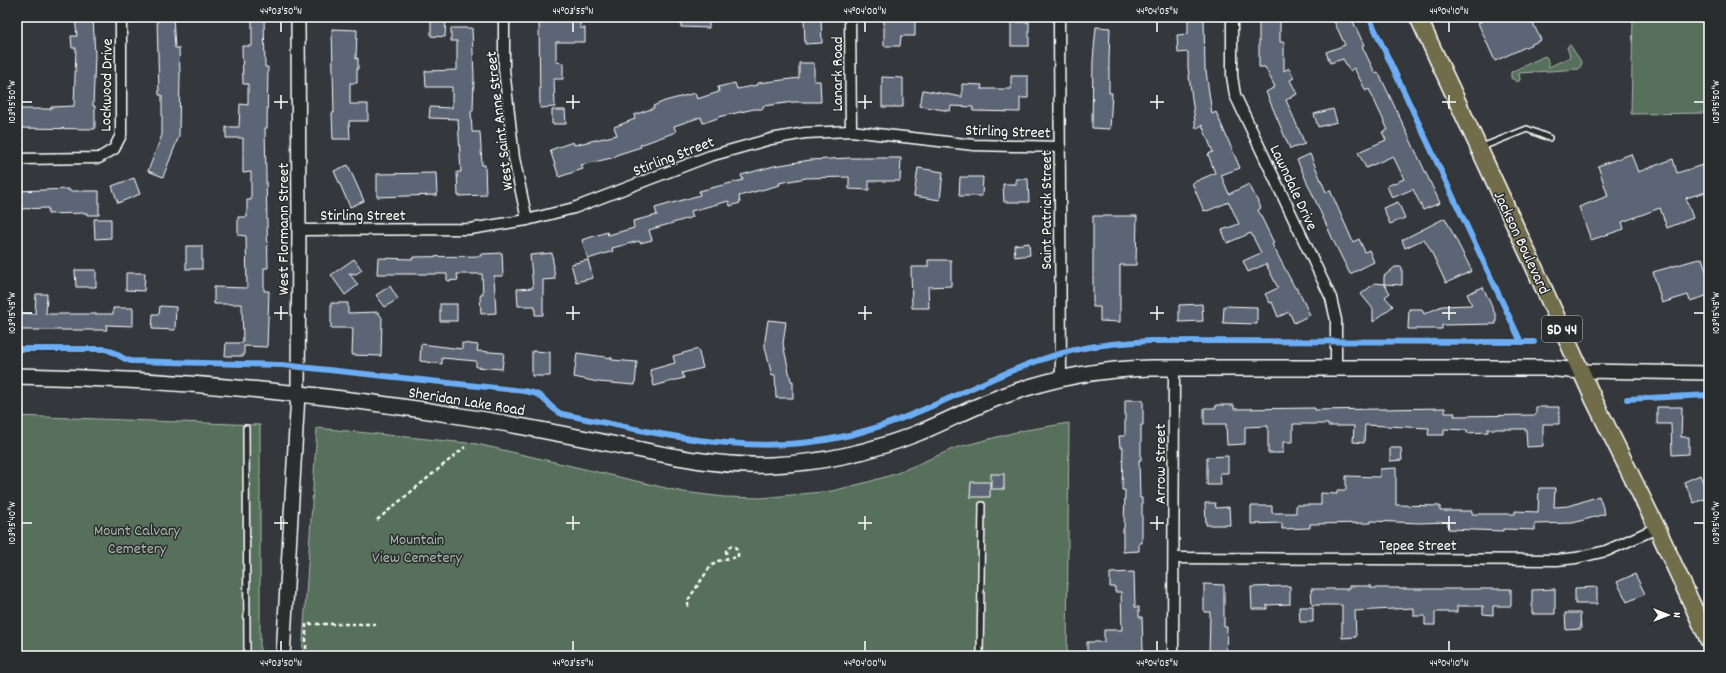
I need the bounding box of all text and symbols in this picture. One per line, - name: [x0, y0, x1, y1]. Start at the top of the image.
- text: 44°03'50"N: [260, 5, 302, 19]
- text: 44°03'55"N: [552, 5, 594, 19]
- text: 44°04'00"N: [844, 5, 886, 19]
- text: 44°04'05"N: [1136, 5, 1178, 19]
- text: 44°04'10"N: [1429, 5, 1469, 19]
- street label: Lanark Road: [827, 36, 850, 112]
- street label: Lockwood Drive: [95, 38, 120, 132]
- street label: West Saint Anne Street: [481, 50, 520, 192]
- text: 103°15'50"W: [6, 80, 20, 124]
- text: 103°15'50"W: [1710, 80, 1724, 124]
- street label: Stirling Street: [965, 120, 1051, 145]
- street label: Stirling Street: [630, 131, 718, 183]
- street label: Lawndale Drive: [1263, 141, 1323, 235]
- street label: Saint Patrick Street: [1036, 150, 1059, 270]
- street label: West Flormann Street: [273, 163, 296, 295]
- street label: Jackson Boulevard: [1487, 188, 1555, 298]
- street label: Stirling Street: [320, 205, 406, 228]
- text: 103°15'45"W: [6, 292, 20, 334]
- text: 103°15'45"W: [1710, 292, 1724, 334]
- road number: SD 44: [1542, 316, 1582, 342]
- street label: Sheridan Lake Road: [407, 382, 526, 423]
- street label: Arrow Street: [1150, 424, 1173, 504]
- text: 103°15'40"W: [6, 501, 20, 544]
- text: 103°15'40"W: [1710, 501, 1724, 544]
- park label: Mount Calvary Cemetery: [94, 520, 181, 561]
- park label: Mountain View Cemetery: [372, 529, 463, 570]
- street label: Tepee Street: [1379, 535, 1457, 558]
- north arrow: [1648, 595, 1688, 635]
- text: N: [1668, 612, 1684, 618]
- text: 44°03'50"N: [260, 657, 302, 671]
- text: 44°03'55"N: [552, 657, 594, 671]
- text: 44°04'00"N: [844, 657, 886, 671]
- text: 44°04'05"N: [1136, 657, 1178, 671]
- text: 44°04'10"N: [1429, 657, 1469, 671]

